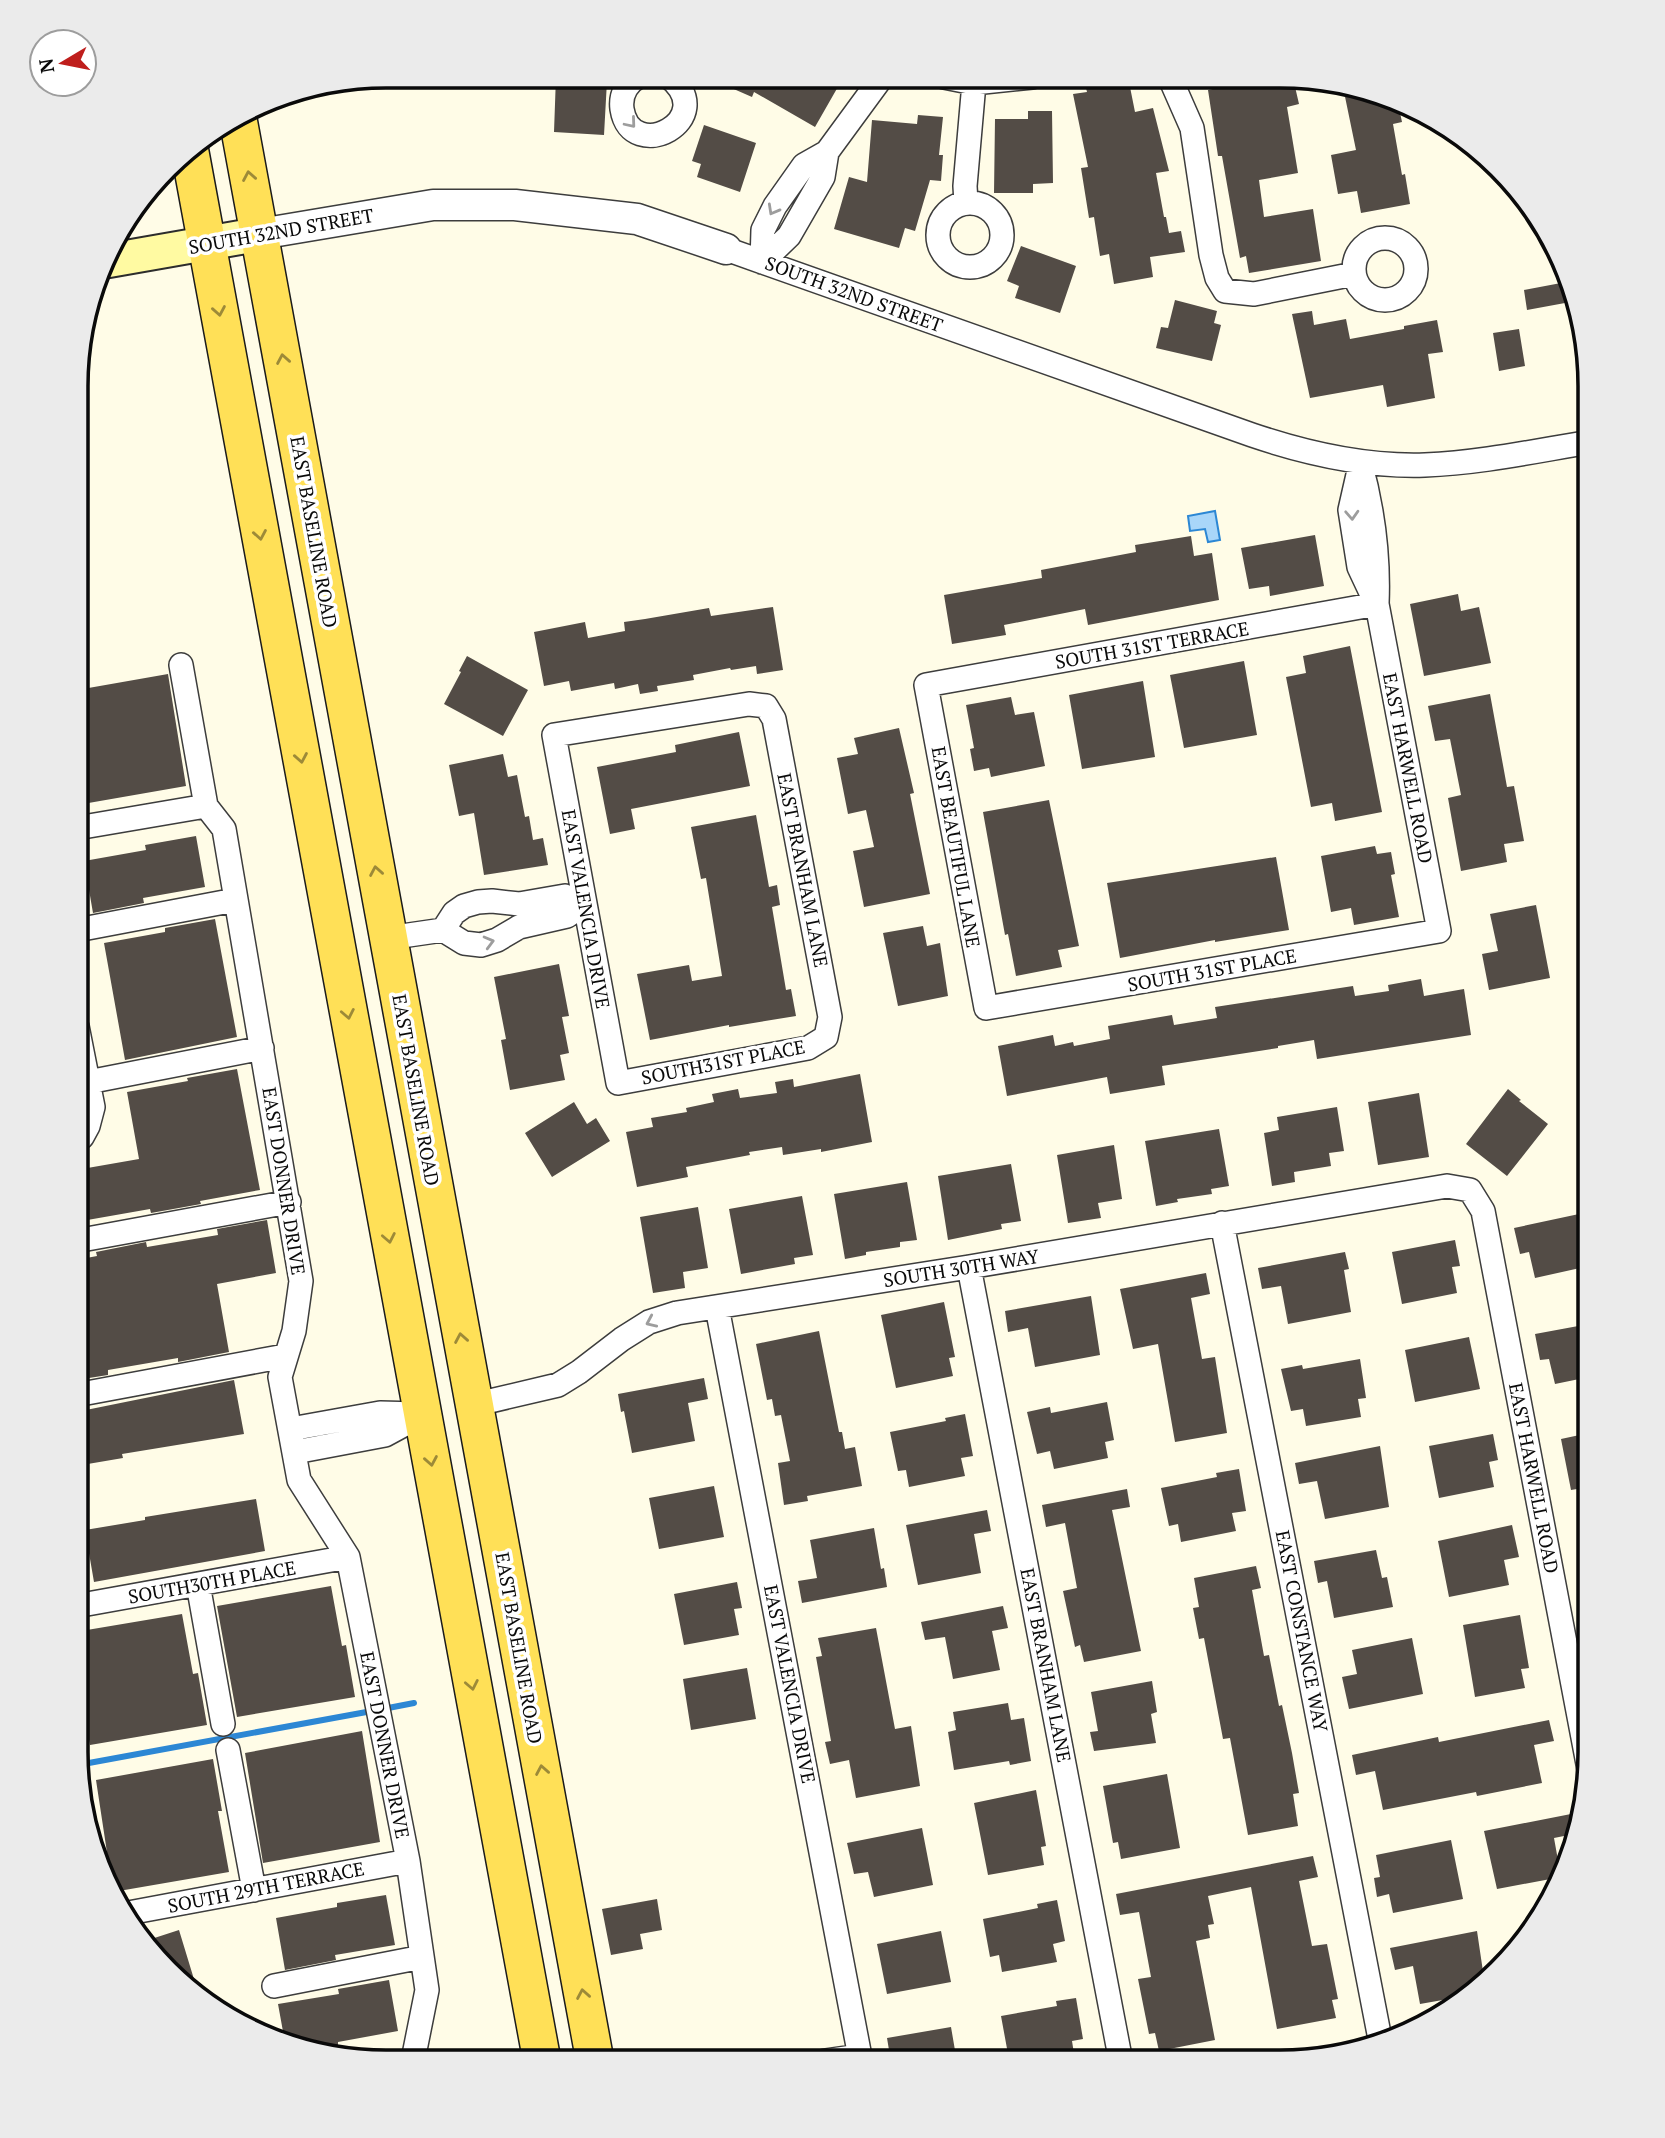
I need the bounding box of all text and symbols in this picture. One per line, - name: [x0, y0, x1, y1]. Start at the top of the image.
- north arrow: [28, 28, 98, 98]
- text: N: [32, 56, 59, 75]
- one-way arrow: [623, 115, 635, 128]
- one-way arrow: [242, 170, 257, 182]
- street label: SOUTH 32ND STREET: [186, 202, 376, 259]
- one-way arrow: [768, 203, 781, 215]
- street label: SOUTH 32ND STREET: [762, 250, 947, 337]
- one-way arrow: [211, 305, 226, 317]
- one-way arrow: [276, 353, 291, 365]
- street label: EAST BASELINE ROAD: [285, 434, 344, 630]
- one-way arrow: [1344, 510, 1359, 521]
- one-way arrow: [252, 529, 267, 541]
- street label: SOUTH 31ST TERRACE: [1053, 615, 1251, 674]
- street label: EAST HARWELL ROAD: [1378, 670, 1439, 865]
- street label: EAST BEAUTIFUL LANE: [926, 744, 987, 950]
- one-way arrow: [293, 752, 308, 764]
- street label: EAST BRANHAM LANE: [772, 771, 835, 969]
- street label: EAST VALENCIA DRIVE: [557, 807, 616, 1011]
- one-way arrow: [369, 865, 384, 877]
- one-way arrow: [482, 935, 494, 950]
- street label: SOUTH 31ST PLACE: [1126, 942, 1298, 997]
- street label: EAST BASELINE ROAD: [387, 992, 446, 1188]
- one-way arrow: [340, 1008, 355, 1020]
- street label: SOUTH31ST PLACE: [639, 1033, 807, 1090]
- street label: EAST DONNER DRIVE: [257, 1085, 312, 1277]
- one-way arrow: [381, 1232, 396, 1244]
- street label: SOUTH 30TH WAY: [881, 1243, 1041, 1292]
- one-way arrow: [646, 1314, 658, 1328]
- one-way arrow: [454, 1332, 469, 1344]
- street label: EAST HARWELL ROAD: [1504, 1380, 1565, 1575]
- one-way arrow: [423, 1455, 438, 1467]
- street label: EAST CONSTANCE WAY: [1271, 1528, 1334, 1735]
- street label: EAST BASELINE ROAD: [490, 1550, 549, 1746]
- street label: SOUTH30TH PLACE: [126, 1554, 298, 1609]
- street label: EAST BRANHAM LANE: [1015, 1566, 1078, 1764]
- street label: EAST VALENCIA DRIVE: [759, 1582, 822, 1785]
- street label: EAST DONNER DRIVE: [355, 1649, 416, 1841]
- one-way arrow: [464, 1679, 479, 1691]
- one-way arrow: [535, 1764, 550, 1776]
- street label: SOUTH 29TH TERRACE: [165, 1855, 366, 1918]
- one-way arrow: [576, 1988, 591, 2000]

